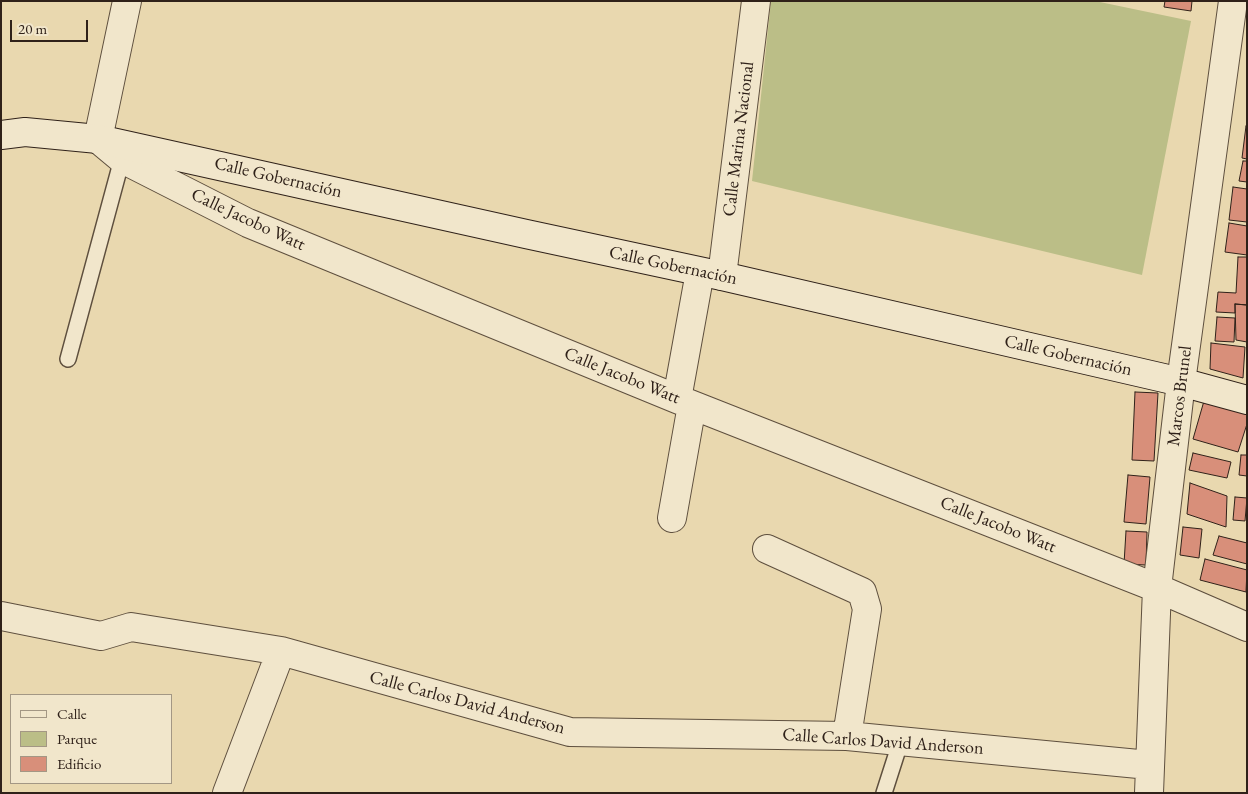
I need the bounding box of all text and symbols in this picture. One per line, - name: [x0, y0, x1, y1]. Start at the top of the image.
- scale bar: [12, 10, 90, 42]
- text: 20 m: [18, 19, 47, 38]
- street label: Calle Marina Nacional: [719, 60, 759, 218]
- street label: Calle Gobernación: [212, 153, 344, 203]
- street label: Calle Jacobo Watt: [188, 184, 308, 256]
- street label: Calle Gobernación: [607, 242, 739, 290]
- street label: Calle Gobernación: [1002, 331, 1134, 381]
- street label: Calle Jacobo Watt: [561, 343, 683, 409]
- street label: Marcos Brunel: [1163, 344, 1197, 448]
- street label: Calle Jacobo Watt: [937, 492, 1059, 558]
- street label: Calle Carlos David Anderson: [367, 666, 567, 740]
- legend: [10, 694, 172, 784]
- text: Calle: [57, 704, 87, 723]
- street label: Calle Carlos David Anderson: [782, 724, 984, 760]
- text: Parque: [57, 729, 97, 748]
- text: Edificio: [57, 754, 101, 773]

